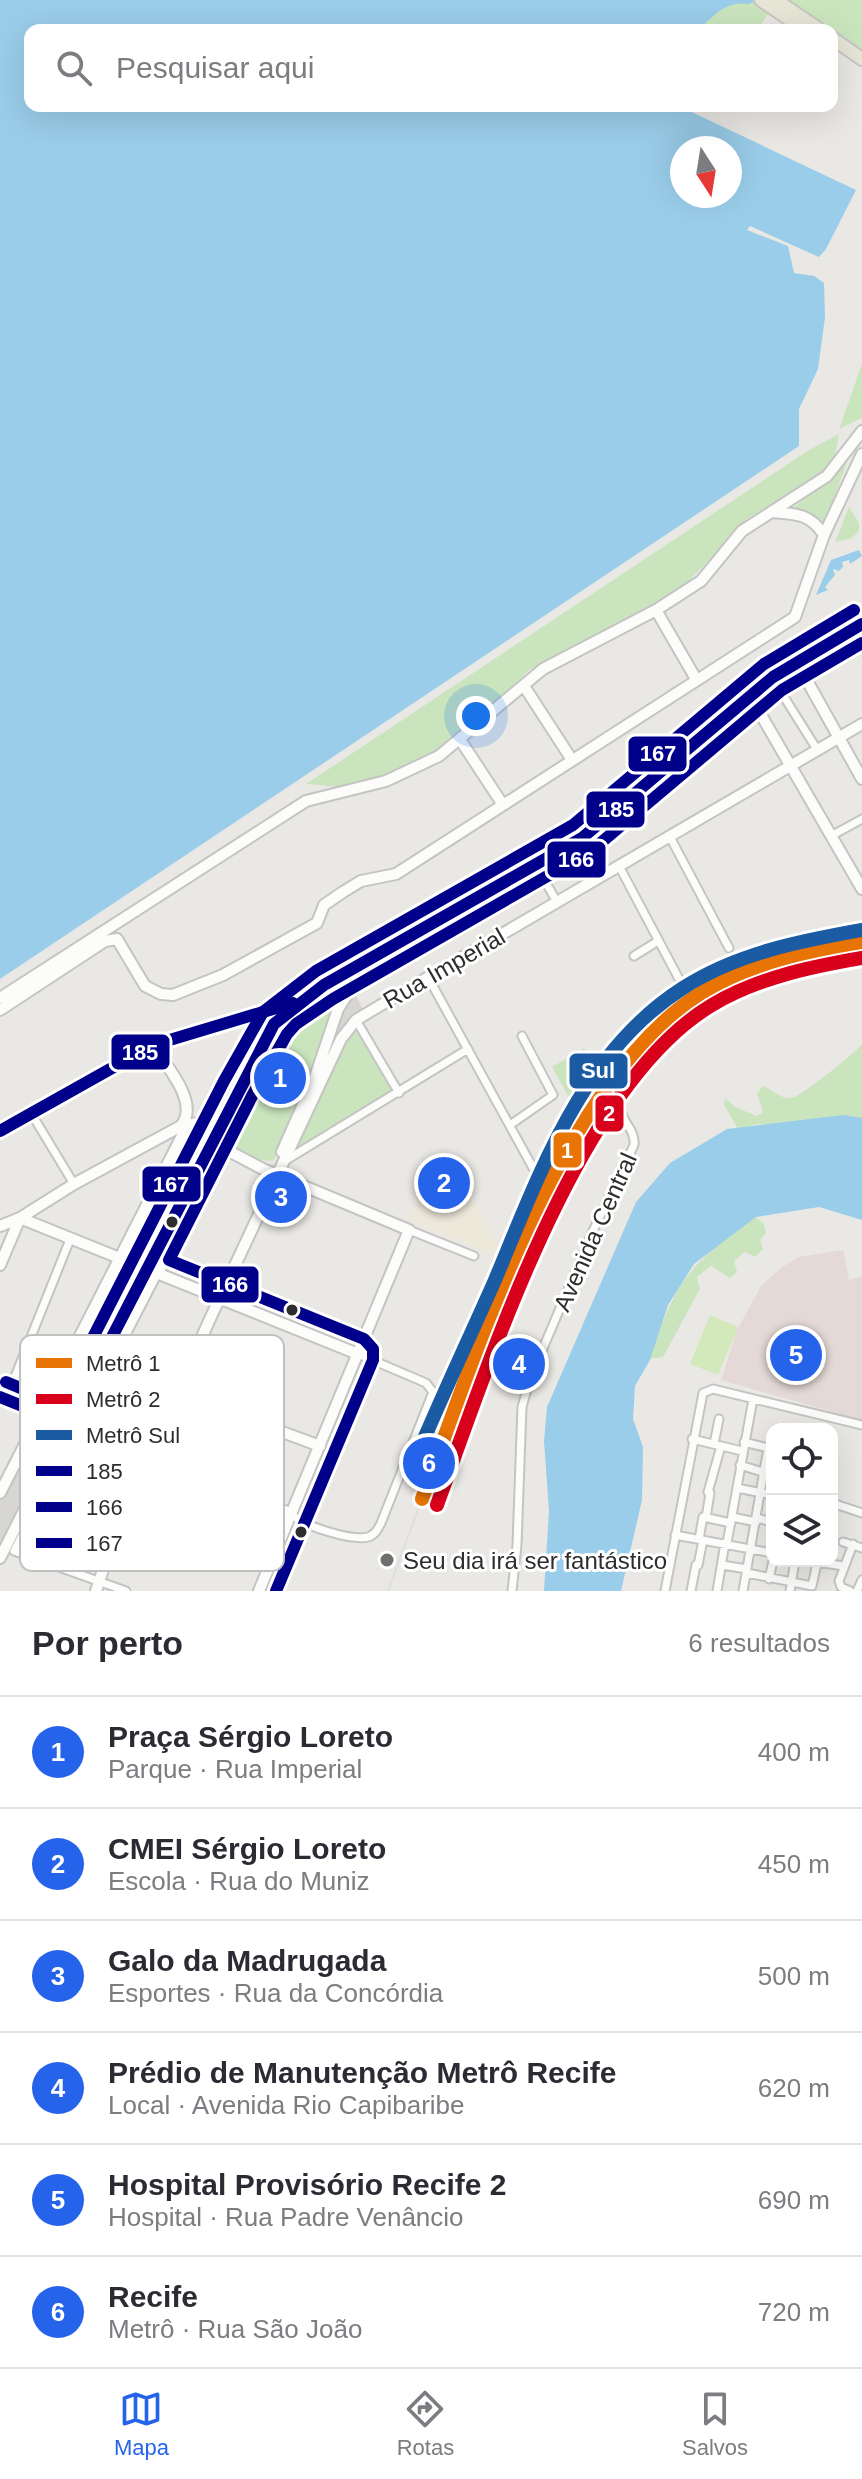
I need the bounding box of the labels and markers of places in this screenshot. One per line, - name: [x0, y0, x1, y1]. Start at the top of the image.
- pin: 1: [254, 1048, 306, 1108]
- pin: 2: [418, 1153, 470, 1213]
- pin: 3: [255, 1167, 307, 1227]
- unlabelled marker: [164, 1214, 180, 1230]
- unlabelled marker: [284, 1302, 300, 1318]
- pin: 5: [770, 1325, 822, 1385]
- pin: 4: [493, 1334, 545, 1394]
- pin: 6: [403, 1433, 455, 1493]
- unlabelled marker: [293, 1524, 309, 1540]
- place label: Seu dia irá ser fantástico: [403, 1547, 667, 1574]
- marker: Seu dia irá ser fantástico: [378, 1551, 396, 1569]

